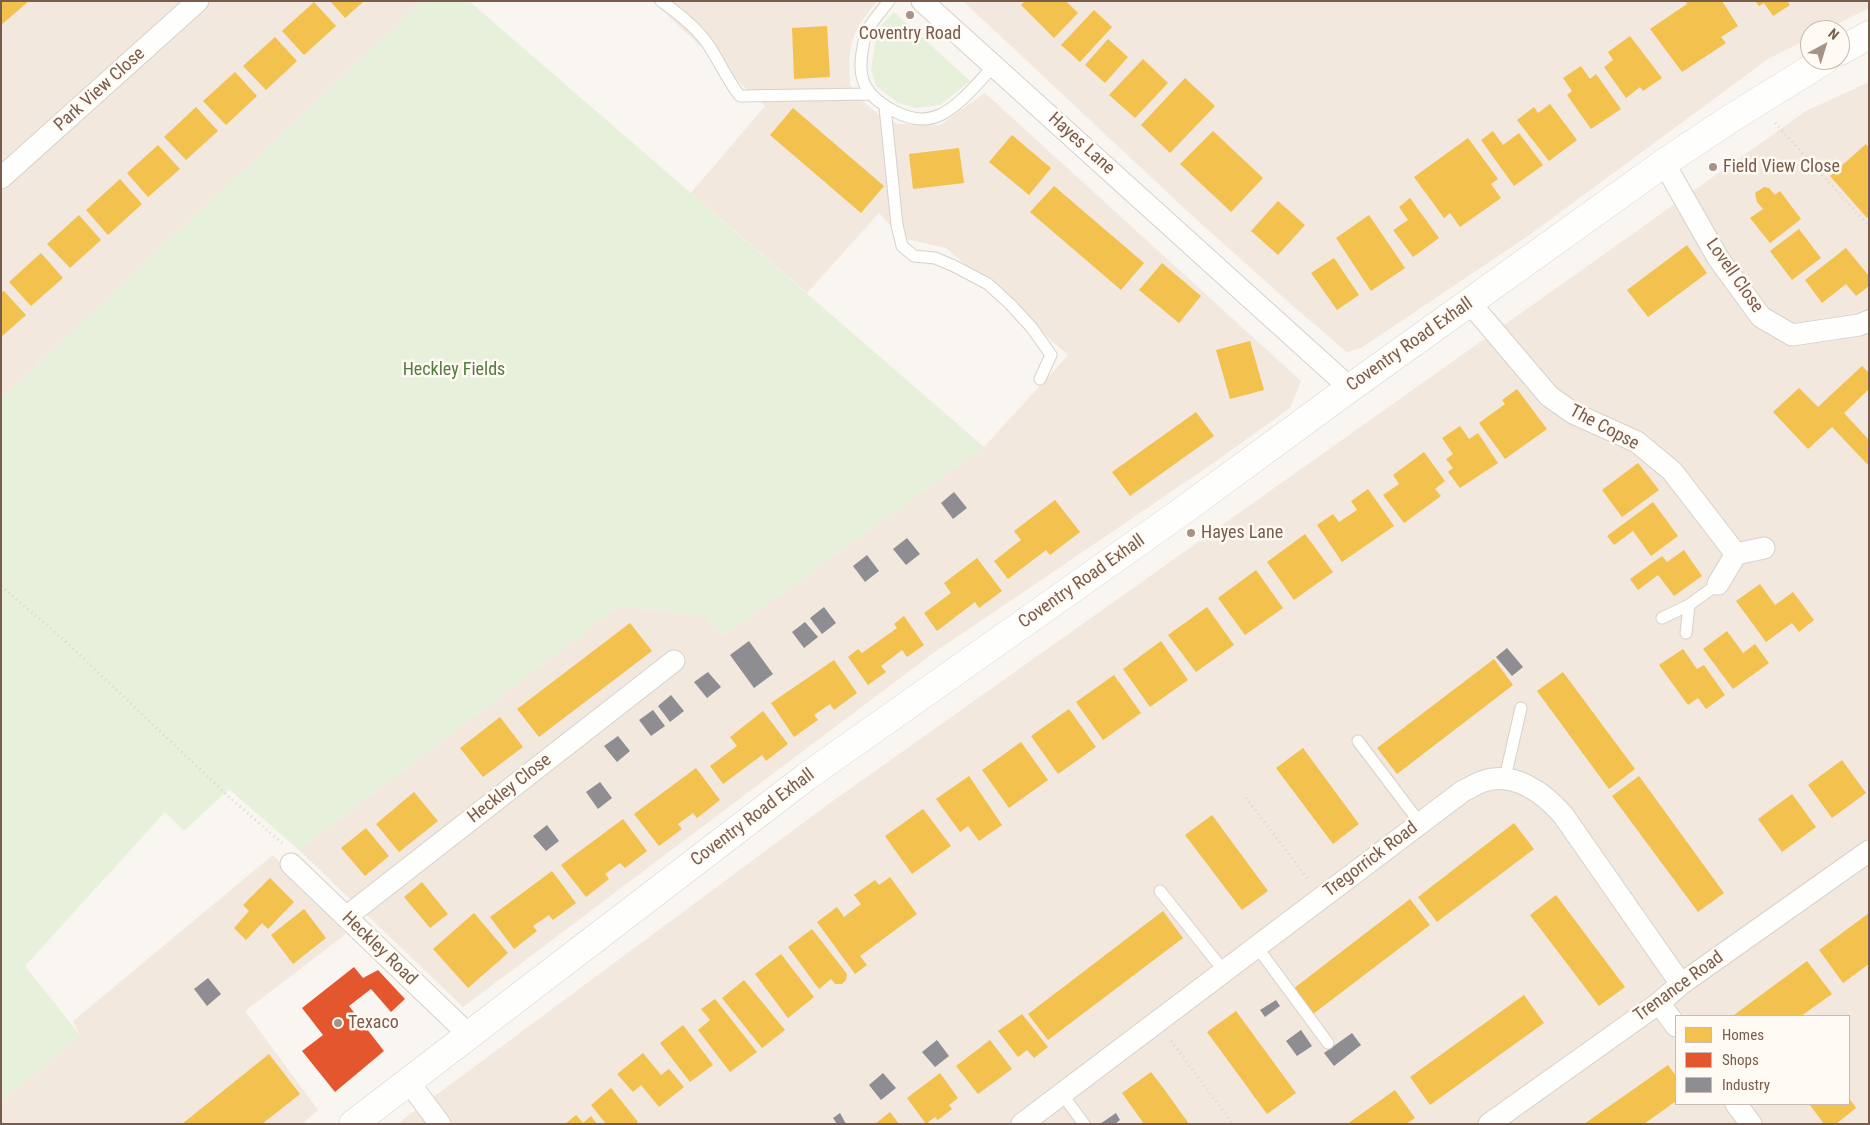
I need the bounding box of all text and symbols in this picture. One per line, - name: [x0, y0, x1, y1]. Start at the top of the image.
- marker: Coventry Road: [904, 9, 916, 21]
- north arrow: [1800, 20, 1850, 70]
- place label: Coventry Road: [859, 23, 961, 45]
- text: N: [1825, 25, 1842, 43]
- street label: Park View Close: [50, 44, 150, 136]
- street label: Hayes Lane: [1043, 108, 1119, 180]
- place label: Field View Close: [1723, 156, 1840, 178]
- marker: Field View Close: [1707, 161, 1719, 173]
- street label: Lovell Close: [1701, 235, 1767, 317]
- street label: Coventry Road Exhall: [1343, 293, 1477, 397]
- park label: Heckley Fields: [403, 359, 505, 381]
- street label: The Copse: [1566, 401, 1642, 455]
- place label: Hayes Lane: [1201, 522, 1283, 544]
- marker: Hayes Lane: [1185, 527, 1197, 539]
- street label: Coventry Road Exhall: [1015, 530, 1149, 634]
- street label: Heckley Close: [464, 750, 556, 828]
- street label: Coventry Road Exhall: [687, 764, 819, 872]
- street label: Tregorrick Road: [1320, 818, 1422, 902]
- street label: Heckley Road: [337, 908, 421, 990]
- street label: Trenance Road: [1630, 947, 1728, 1027]
- place label: Texaco: [348, 1012, 399, 1034]
- legend: [1675, 1015, 1850, 1105]
- marker: Texaco: [332, 1017, 344, 1029]
- text: Homes: [1722, 1026, 1764, 1044]
- text: Shops: [1722, 1051, 1759, 1069]
- text: Industry: [1722, 1076, 1770, 1094]

